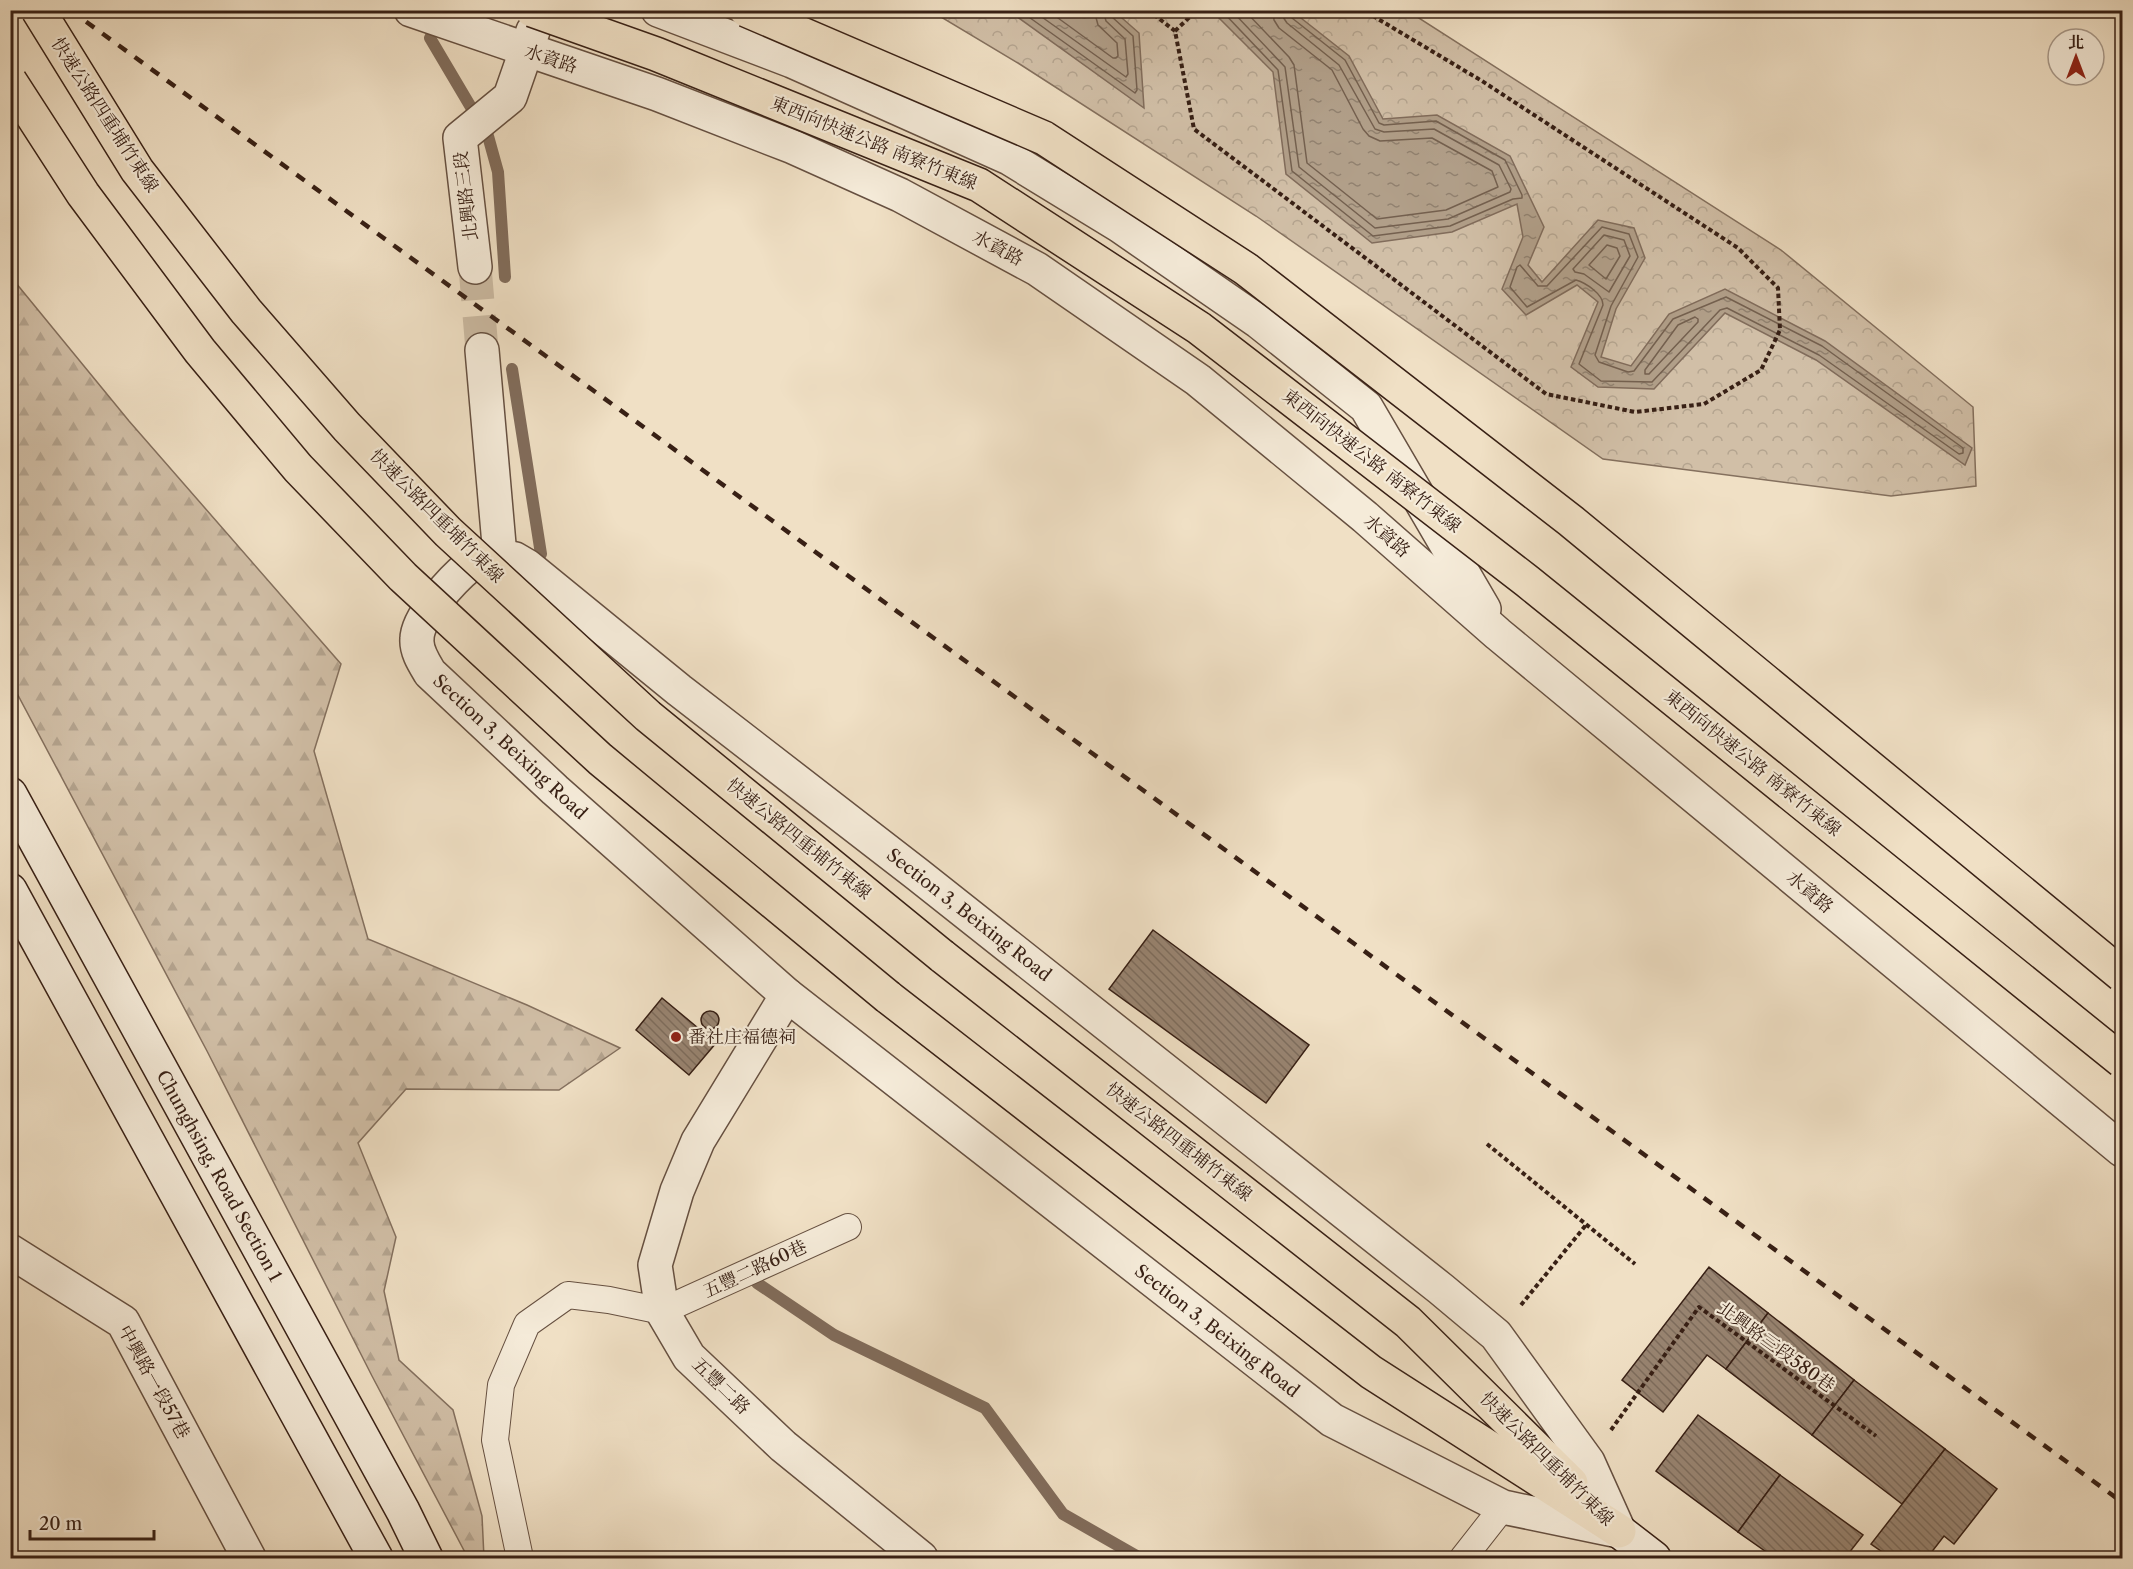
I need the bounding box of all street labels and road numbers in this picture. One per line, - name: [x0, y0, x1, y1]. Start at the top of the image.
- street label: 快速公路四重埔竹東線: [47, 34, 163, 196]
- street label: 水資路: [522, 40, 580, 78]
- street label: 東西向快速公路 南寮竹東線: [768, 91, 980, 195]
- street label: 北興路三段: [450, 150, 482, 242]
- street label: 水資路: [969, 226, 1027, 270]
- street label: 東西向快速公路 南寮竹東線: [1278, 384, 1466, 538]
- street label: 快速公路四重埔竹東線: [366, 445, 508, 587]
- street label: 水資路: [1359, 510, 1415, 562]
- street label: Section 3, Beixing Road: [428, 670, 592, 824]
- street label: 東西向快速公路 南寮竹東線: [1660, 685, 1846, 841]
- street label: 快速公路四重埔竹東線: [722, 774, 876, 904]
- street label: Section 3, Beixing Road: [882, 844, 1056, 986]
- street label: 水資路: [1782, 866, 1838, 918]
- street label: Chunghsing, Road Section 1: [152, 1067, 287, 1286]
- street label: 快速公路四重埔竹東線: [1101, 1078, 1257, 1206]
- street label: 五豐二路60巷: [700, 1235, 810, 1303]
- street label: Section 3, Beixing Road: [1130, 1260, 1304, 1402]
- street label: 北興路三段580巷: [1713, 1297, 1839, 1397]
- street label: 中興路一段57巷: [114, 1321, 194, 1443]
- street label: 五豐二路: [687, 1353, 755, 1419]
- street label: 快速公路四重埔竹東線: [1476, 1388, 1618, 1530]

